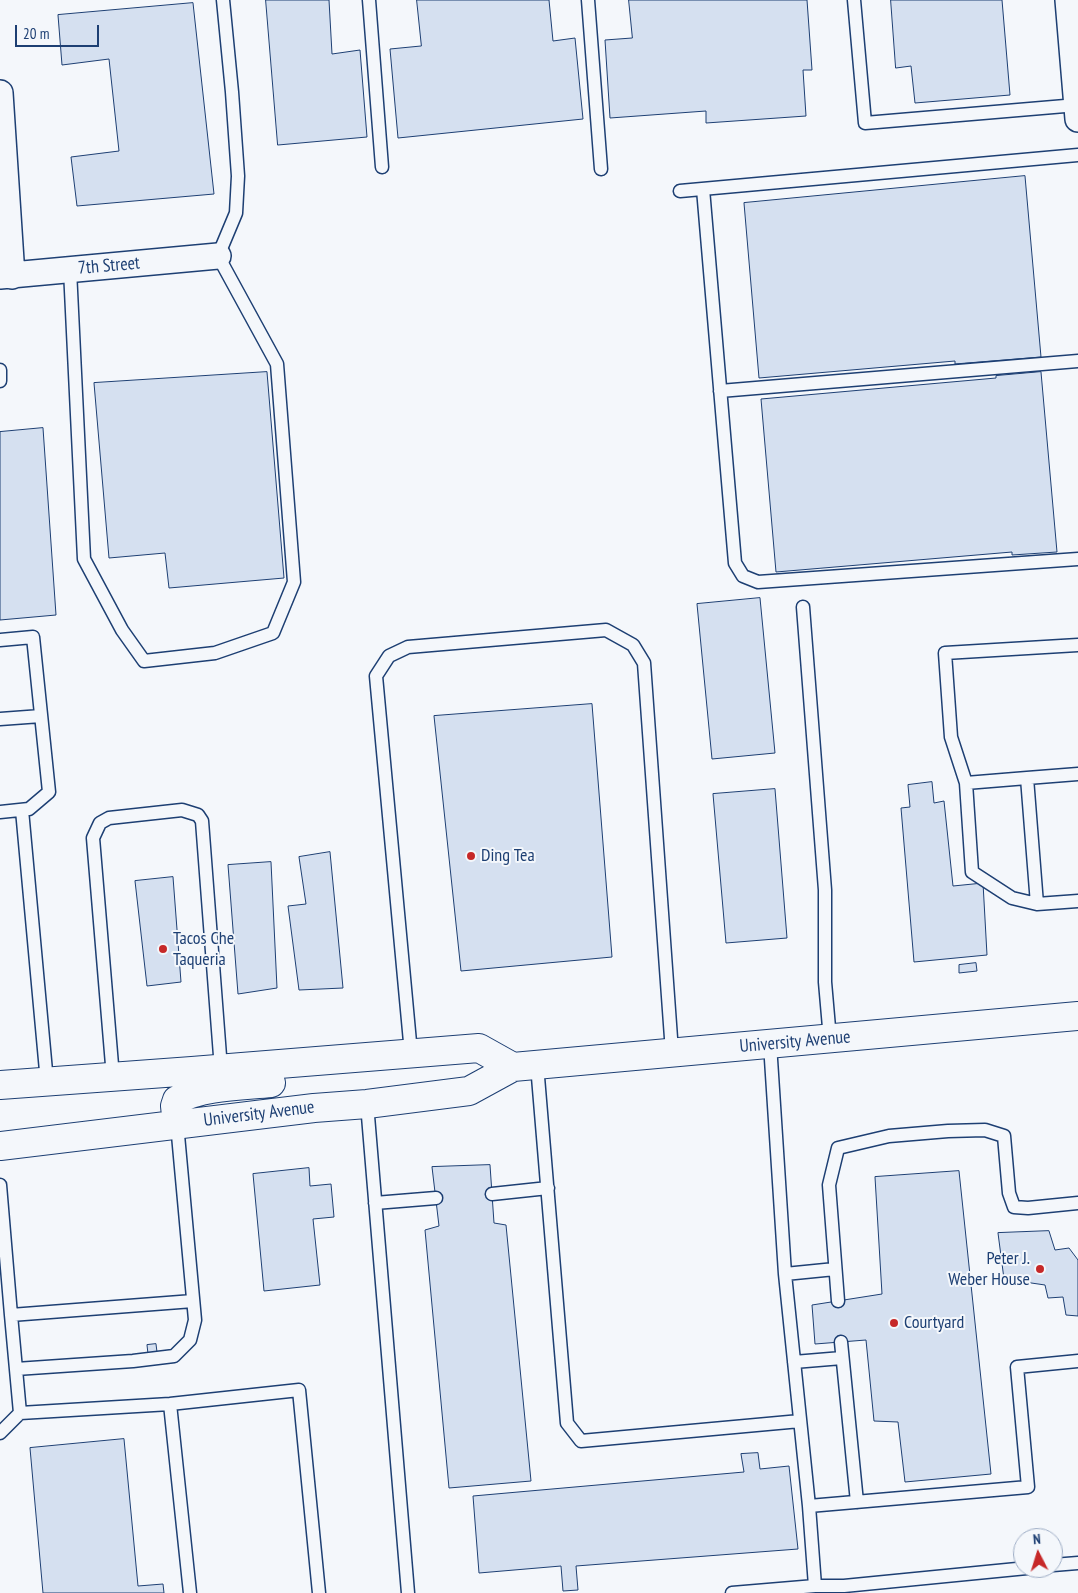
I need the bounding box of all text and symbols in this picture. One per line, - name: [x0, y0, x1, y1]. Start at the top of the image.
- scale bar: [18, 15, 101, 47]
- text: 20 m: [23, 24, 49, 43]
- street label: 7th Street: [77, 253, 141, 279]
- place label: Ding Tea: [481, 845, 535, 867]
- marker: Ding Tea: [465, 850, 477, 862]
- place label: Tacos Che Taqueria: [173, 928, 234, 971]
- marker: Tacos Che Taqueria: [157, 943, 169, 955]
- street label: University Avenue: [739, 1026, 851, 1058]
- street label: University Avenue: [202, 1096, 316, 1132]
- place label: Peter J. Weber House: [948, 1248, 1030, 1290]
- marker: Peter J. Weber House: [1034, 1263, 1046, 1275]
- place label: Courtyard: [904, 1312, 964, 1334]
- marker: Courtyard: [888, 1317, 900, 1329]
- north arrow: [1013, 1528, 1063, 1578]
- text: N: [1032, 1530, 1041, 1548]

